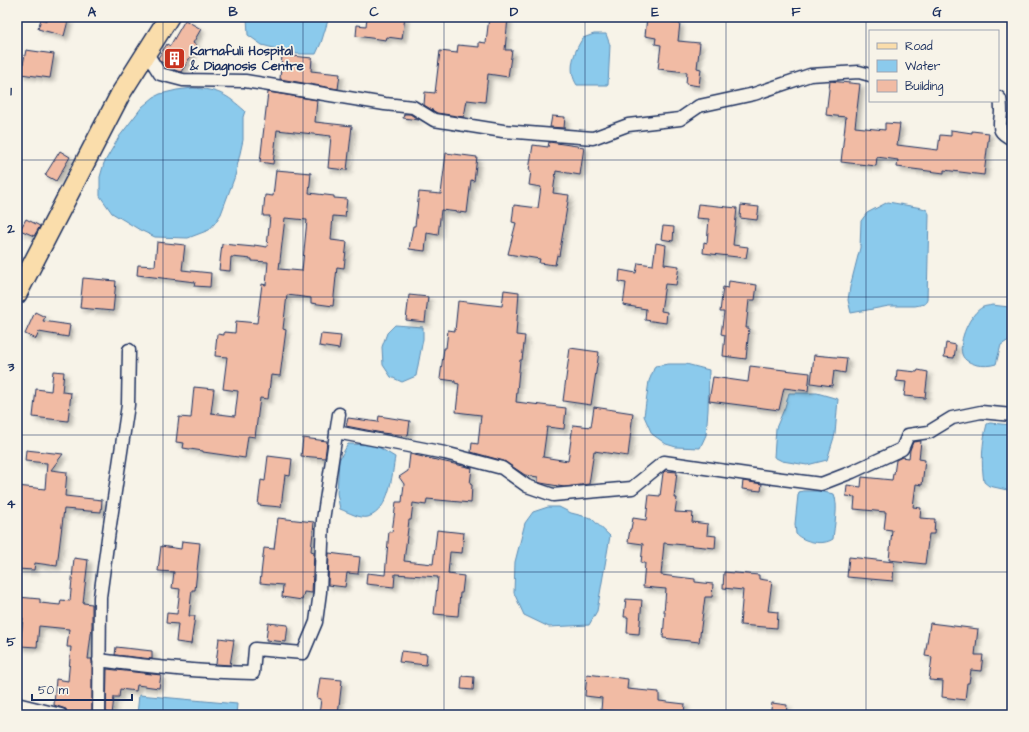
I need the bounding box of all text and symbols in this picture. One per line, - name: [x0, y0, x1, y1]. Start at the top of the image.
- text: A: [88, 3, 97, 21]
- text: B: [228, 3, 238, 21]
- text: C: [369, 3, 379, 21]
- text: D: [510, 3, 519, 21]
- text: E: [651, 3, 659, 21]
- text: F: [791, 3, 801, 21]
- text: G: [932, 3, 942, 21]
- legend: [869, 30, 999, 102]
- text: Road: [905, 38, 933, 55]
- place label: Karnafuli Hospital & Diagnosis Centre: [189, 42, 304, 77]
- building icon: Karnafuli Hospital & Diagnosis Centre: [161, 45, 187, 71]
- text: Water: [905, 58, 941, 75]
- text: Building: [905, 78, 943, 96]
- text: 1: [10, 82, 12, 100]
- text: 2: [6, 220, 15, 238]
- text: 3: [7, 358, 15, 376]
- text: 4: [7, 495, 16, 513]
- text: 5: [6, 633, 16, 651]
- scale bar: [32, 676, 132, 702]
- text: 50 m: [38, 682, 69, 699]

